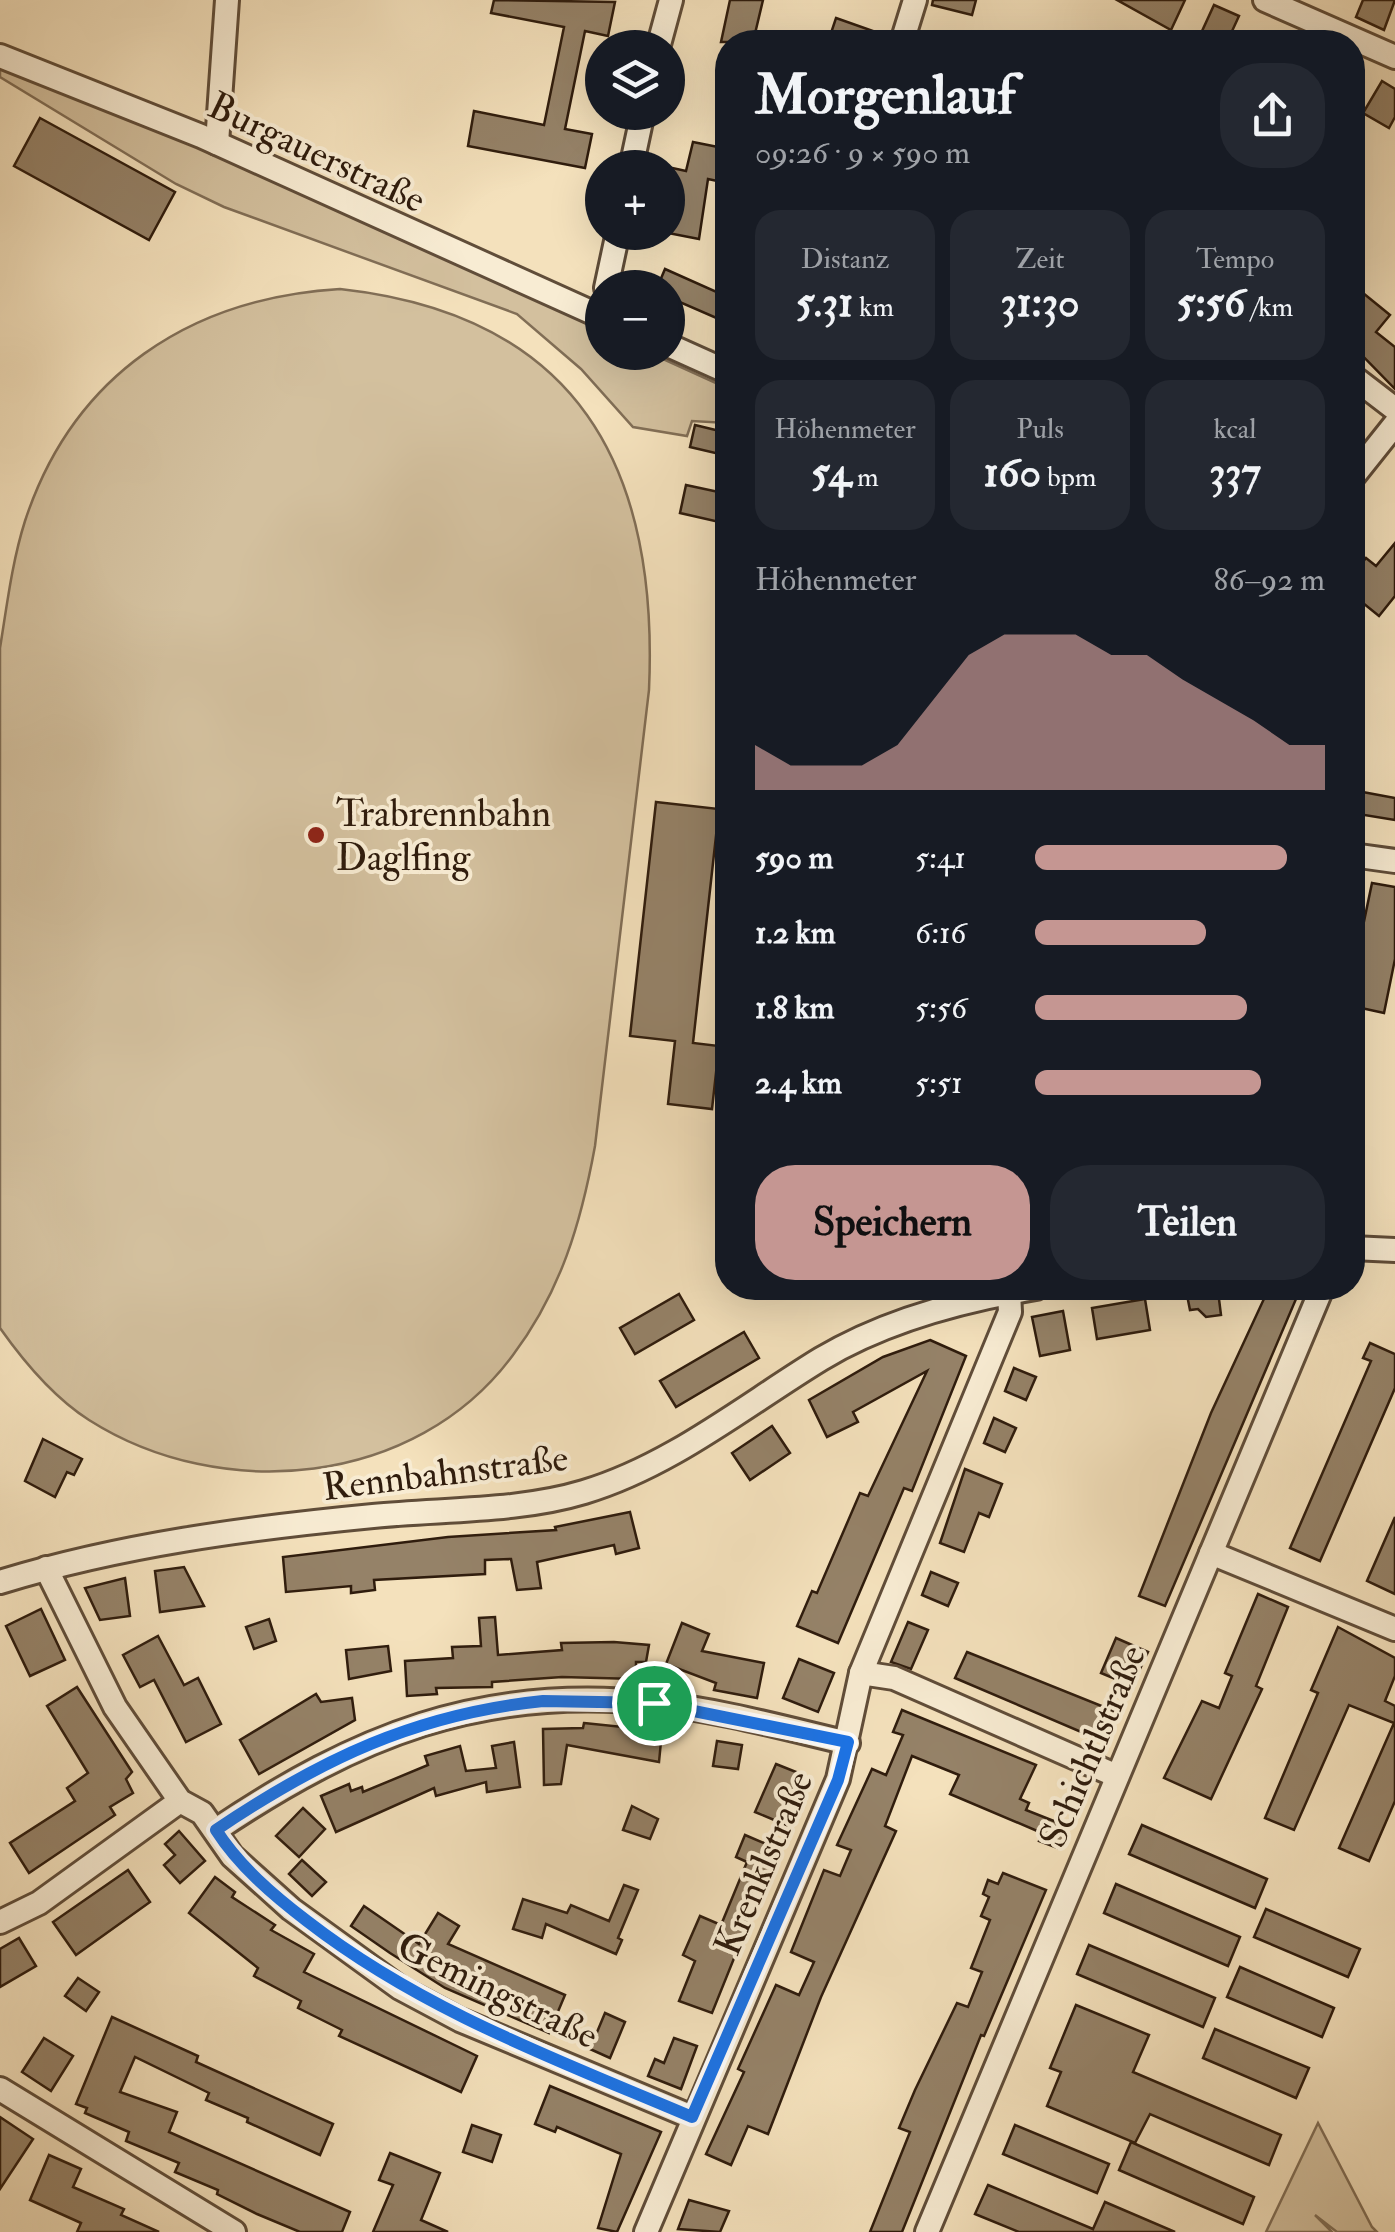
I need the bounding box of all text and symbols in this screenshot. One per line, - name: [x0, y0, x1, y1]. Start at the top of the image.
- map controls: [585, 30, 685, 370]
- button: layers: [585, 30, 685, 130]
- text: Morgenlauf: [755, 61, 1015, 130]
- button: share: [1220, 63, 1325, 168]
- street label: Burgauerstraße: [200, 82, 433, 224]
- text: 09:26 · 9 × 590 m: [755, 133, 970, 173]
- button: +: [585, 150, 685, 250]
- text: Distanz: [801, 242, 889, 277]
- text: Zeit: [1015, 242, 1065, 277]
- text: Tempo: [1196, 242, 1274, 277]
- button: −: [585, 270, 685, 370]
- text: 5.31: [796, 277, 853, 329]
- text: 31:30: [1000, 277, 1080, 329]
- text: 5:56: [1177, 277, 1245, 329]
- text: km: [853, 290, 894, 325]
- text: /km: [1245, 290, 1293, 325]
- text: Höhenmeter: [774, 412, 916, 447]
- text: Puls: [1016, 412, 1064, 447]
- text: kcal: [1214, 412, 1256, 447]
- text: 54: [811, 447, 851, 499]
- text: 160: [983, 447, 1041, 499]
- text: 337: [1209, 447, 1261, 499]
- text: m: [851, 460, 879, 495]
- text: bpm: [1041, 460, 1097, 495]
- text: Höhenmeter: [755, 560, 916, 600]
- text: 86–92 m: [1214, 560, 1325, 600]
- place label: Trabrennbahn Daglfing: [336, 790, 551, 882]
- marker: Trabrennbahn Daglfing: [305, 824, 327, 846]
- text: 590 m: [755, 838, 833, 878]
- text: 5:41: [915, 838, 966, 878]
- text: 1.2 km: [755, 913, 836, 953]
- text: 6:16: [915, 913, 966, 953]
- text: 1.8 km: [755, 988, 834, 1028]
- text: 5:56: [915, 988, 967, 1028]
- text: 2.4 km: [755, 1063, 842, 1103]
- text: 5:51: [915, 1063, 962, 1103]
- button: Speichern: [755, 1165, 1030, 1280]
- button: Teilen: [1050, 1165, 1325, 1280]
- street label: Rennbahnstraße: [320, 1434, 571, 1512]
- street label: Schichtlstraße: [1029, 1638, 1157, 1855]
- pin: [612, 1661, 697, 1746]
- icon: arrive: [627, 1676, 682, 1731]
- street label: Krenklstraße: [704, 1764, 824, 1963]
- street label: Gemingstraße: [389, 1922, 606, 2060]

